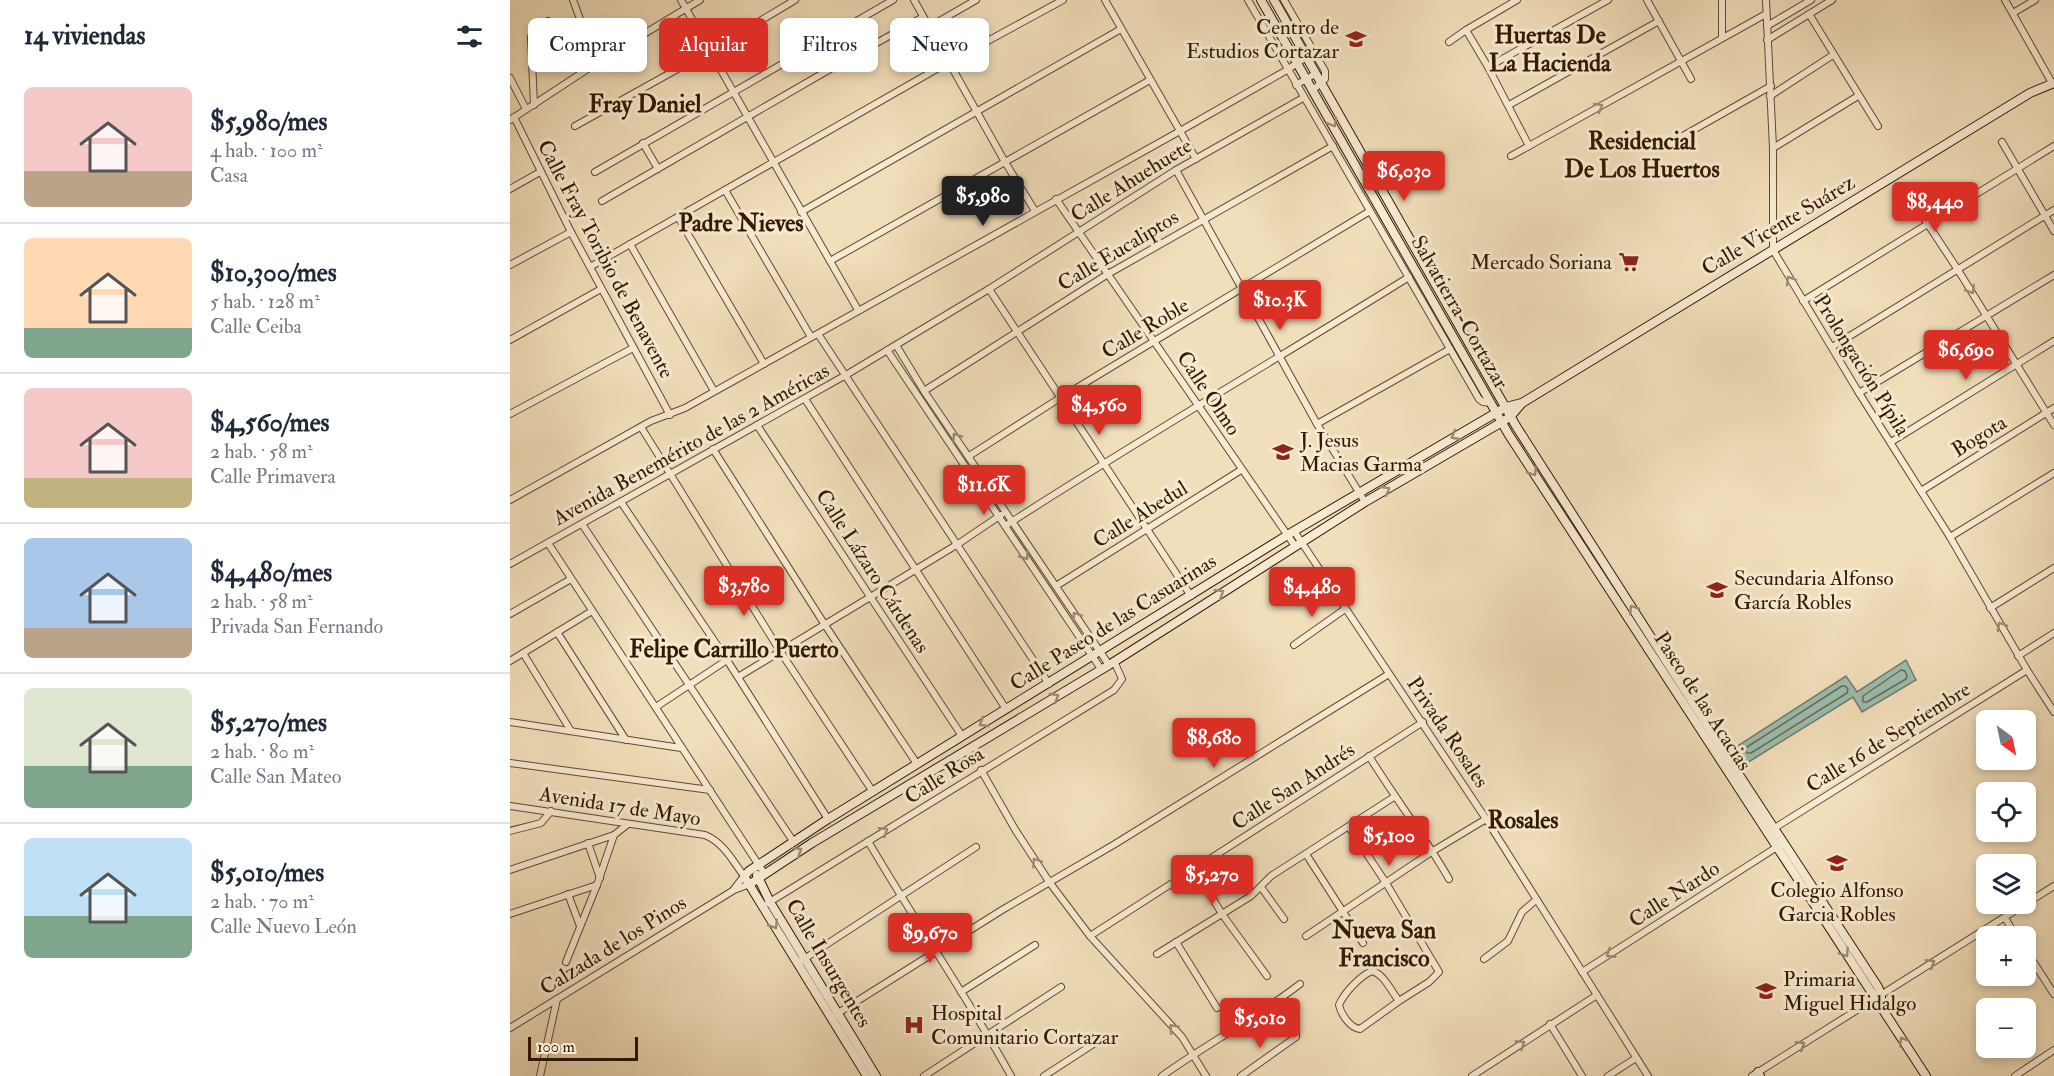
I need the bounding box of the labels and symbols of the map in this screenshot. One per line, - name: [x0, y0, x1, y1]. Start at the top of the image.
- place label: Centro de Estudios Cortazar: [1186, 14, 1339, 65]
- district label: Huertas De La Hacienda: [1489, 20, 1612, 79]
- school or university icon: Centro de Estudios Cortazar: [1344, 27, 1368, 51]
- district label: Fray Daniel: [589, 89, 702, 120]
- one-way arrow: [1592, 103, 1603, 114]
- one-way arrow: [1325, 117, 1337, 128]
- district label: Residencial De Los Huertos: [1564, 126, 1720, 185]
- street label: Calle Ahuehuete: [1066, 132, 1197, 228]
- street label: Calle Fray Toribio de Benavente: [531, 135, 680, 383]
- pin: $6,030: [1355, 151, 1453, 202]
- street label: Calle Vicente Suárez: [1697, 169, 1860, 282]
- pin: $5,980: [934, 176, 1032, 227]
- pin: $8,440: [1886, 182, 1984, 233]
- street label: Calle Eucaliptos: [1053, 204, 1184, 297]
- district label: Padre Nieves: [678, 208, 804, 239]
- street label: Salvatierra-Cortazar: [1405, 231, 1515, 394]
- place label: Mercado Soriana: [1470, 249, 1612, 276]
- supermarket icon: Mercado Soriana: [1617, 250, 1641, 274]
- one-way arrow: [1786, 276, 1798, 286]
- pin: $10.3K: [1231, 280, 1329, 331]
- one-way arrow: [1964, 283, 1975, 294]
- street label: Prolongación Pípila: [1807, 289, 1916, 441]
- street label: Calle Roble: [1097, 292, 1194, 365]
- pin: $6,690: [1917, 330, 2015, 381]
- street label: Calle Olmo: [1170, 346, 1247, 441]
- street label: Avenida Benemérito de las 2 Américas: [547, 357, 834, 532]
- pin: $4,560: [1050, 385, 1148, 436]
- street label: Bogota: [1947, 409, 2012, 464]
- place label: J. Jesus Macias Garma: [1299, 427, 1423, 478]
- one-way arrow: [1451, 429, 1461, 440]
- one-way arrow: [952, 432, 963, 443]
- school or university icon: J. Jesus Macias Garma: [1271, 440, 1295, 464]
- pin: $11.6K: [935, 465, 1033, 516]
- one-way arrow: [1526, 465, 1537, 476]
- street label: Calle Abedul: [1088, 474, 1193, 554]
- street label: Calle Lázaro Cárdenas: [809, 484, 936, 658]
- one-way arrow: [1380, 486, 1390, 498]
- street label: Calle Paseo de las Casuarinas: [1005, 548, 1222, 697]
- one-way arrow: [1018, 549, 1029, 560]
- place label: Secundaria Alfonso García Robles: [1734, 565, 1894, 616]
- pin: $3,780: [695, 566, 793, 617]
- pin: $4,480: [1263, 567, 1361, 618]
- school or university icon: Secundaria Alfonso García Robles: [1705, 578, 1729, 602]
- one-way arrow: [1214, 588, 1224, 600]
- one-way arrow: [1629, 605, 1641, 615]
- one-way arrow: [1072, 612, 1083, 623]
- one-way arrow: [1997, 622, 2008, 632]
- street label: Paseo de las Acacias: [1648, 627, 1758, 776]
- district label: Felipe Carrillo Puerto: [629, 634, 839, 665]
- street label: Privada Rosales: [1400, 671, 1495, 793]
- street label: Calle 16 de Septiembre: [1801, 676, 1976, 799]
- one-way arrow: [1049, 692, 1059, 704]
- north arrow: [1976, 710, 2036, 770]
- one-way arrow: [979, 715, 989, 727]
- pin: $8,680: [1165, 718, 1263, 769]
- street label: Calle San Andrés: [1227, 737, 1360, 836]
- street label: Calle Rosa: [900, 740, 989, 810]
- street label: Avenida 17 de Mayo: [536, 780, 703, 833]
- district label: Rosales: [1488, 805, 1558, 836]
- pin: $5,100: [1340, 816, 1438, 867]
- one-way arrow: [878, 827, 888, 839]
- one-way arrow: [792, 847, 802, 859]
- school or university icon: Colegio Alfonso Garcia Robles: [1825, 851, 1849, 875]
- pin: $5,270: [1163, 855, 1261, 906]
- street label: Calle Nardo: [1624, 855, 1725, 934]
- one-way arrow: [1032, 857, 1043, 868]
- place label: Colegio Alfonso Garcia Robles: [1770, 877, 1904, 928]
- street label: Calzada de los Pinos: [535, 889, 692, 1001]
- street label: Calle Insurgentes: [780, 894, 878, 1033]
- pin: $9,670: [881, 913, 979, 964]
- district label: Nueva San Francisco: [1331, 915, 1437, 974]
- one-way arrow: [767, 919, 779, 929]
- one-way arrow: [1837, 946, 1848, 957]
- one-way arrow: [1606, 947, 1616, 959]
- one-way arrow: [1925, 959, 1935, 970]
- place label: Primaria Miguel Hidalgo: [1783, 966, 1916, 1017]
- school or university icon: Primaria Miguel Hidalgo: [1754, 979, 1778, 1003]
- pin: $5,010: [1211, 998, 1309, 1049]
- place label: Hospital Comunitario Cortazar: [931, 1000, 1119, 1051]
- hospital icon: Hospital Comunitario Cortazar: [902, 1013, 926, 1037]
- one-way arrow: [1169, 1024, 1180, 1035]
- scale bar: [528, 1034, 638, 1062]
- one-way arrow: [1899, 1037, 1911, 1047]
- one-way arrow: [1515, 1039, 1525, 1051]
- one-way arrow: [1795, 1040, 1805, 1052]

